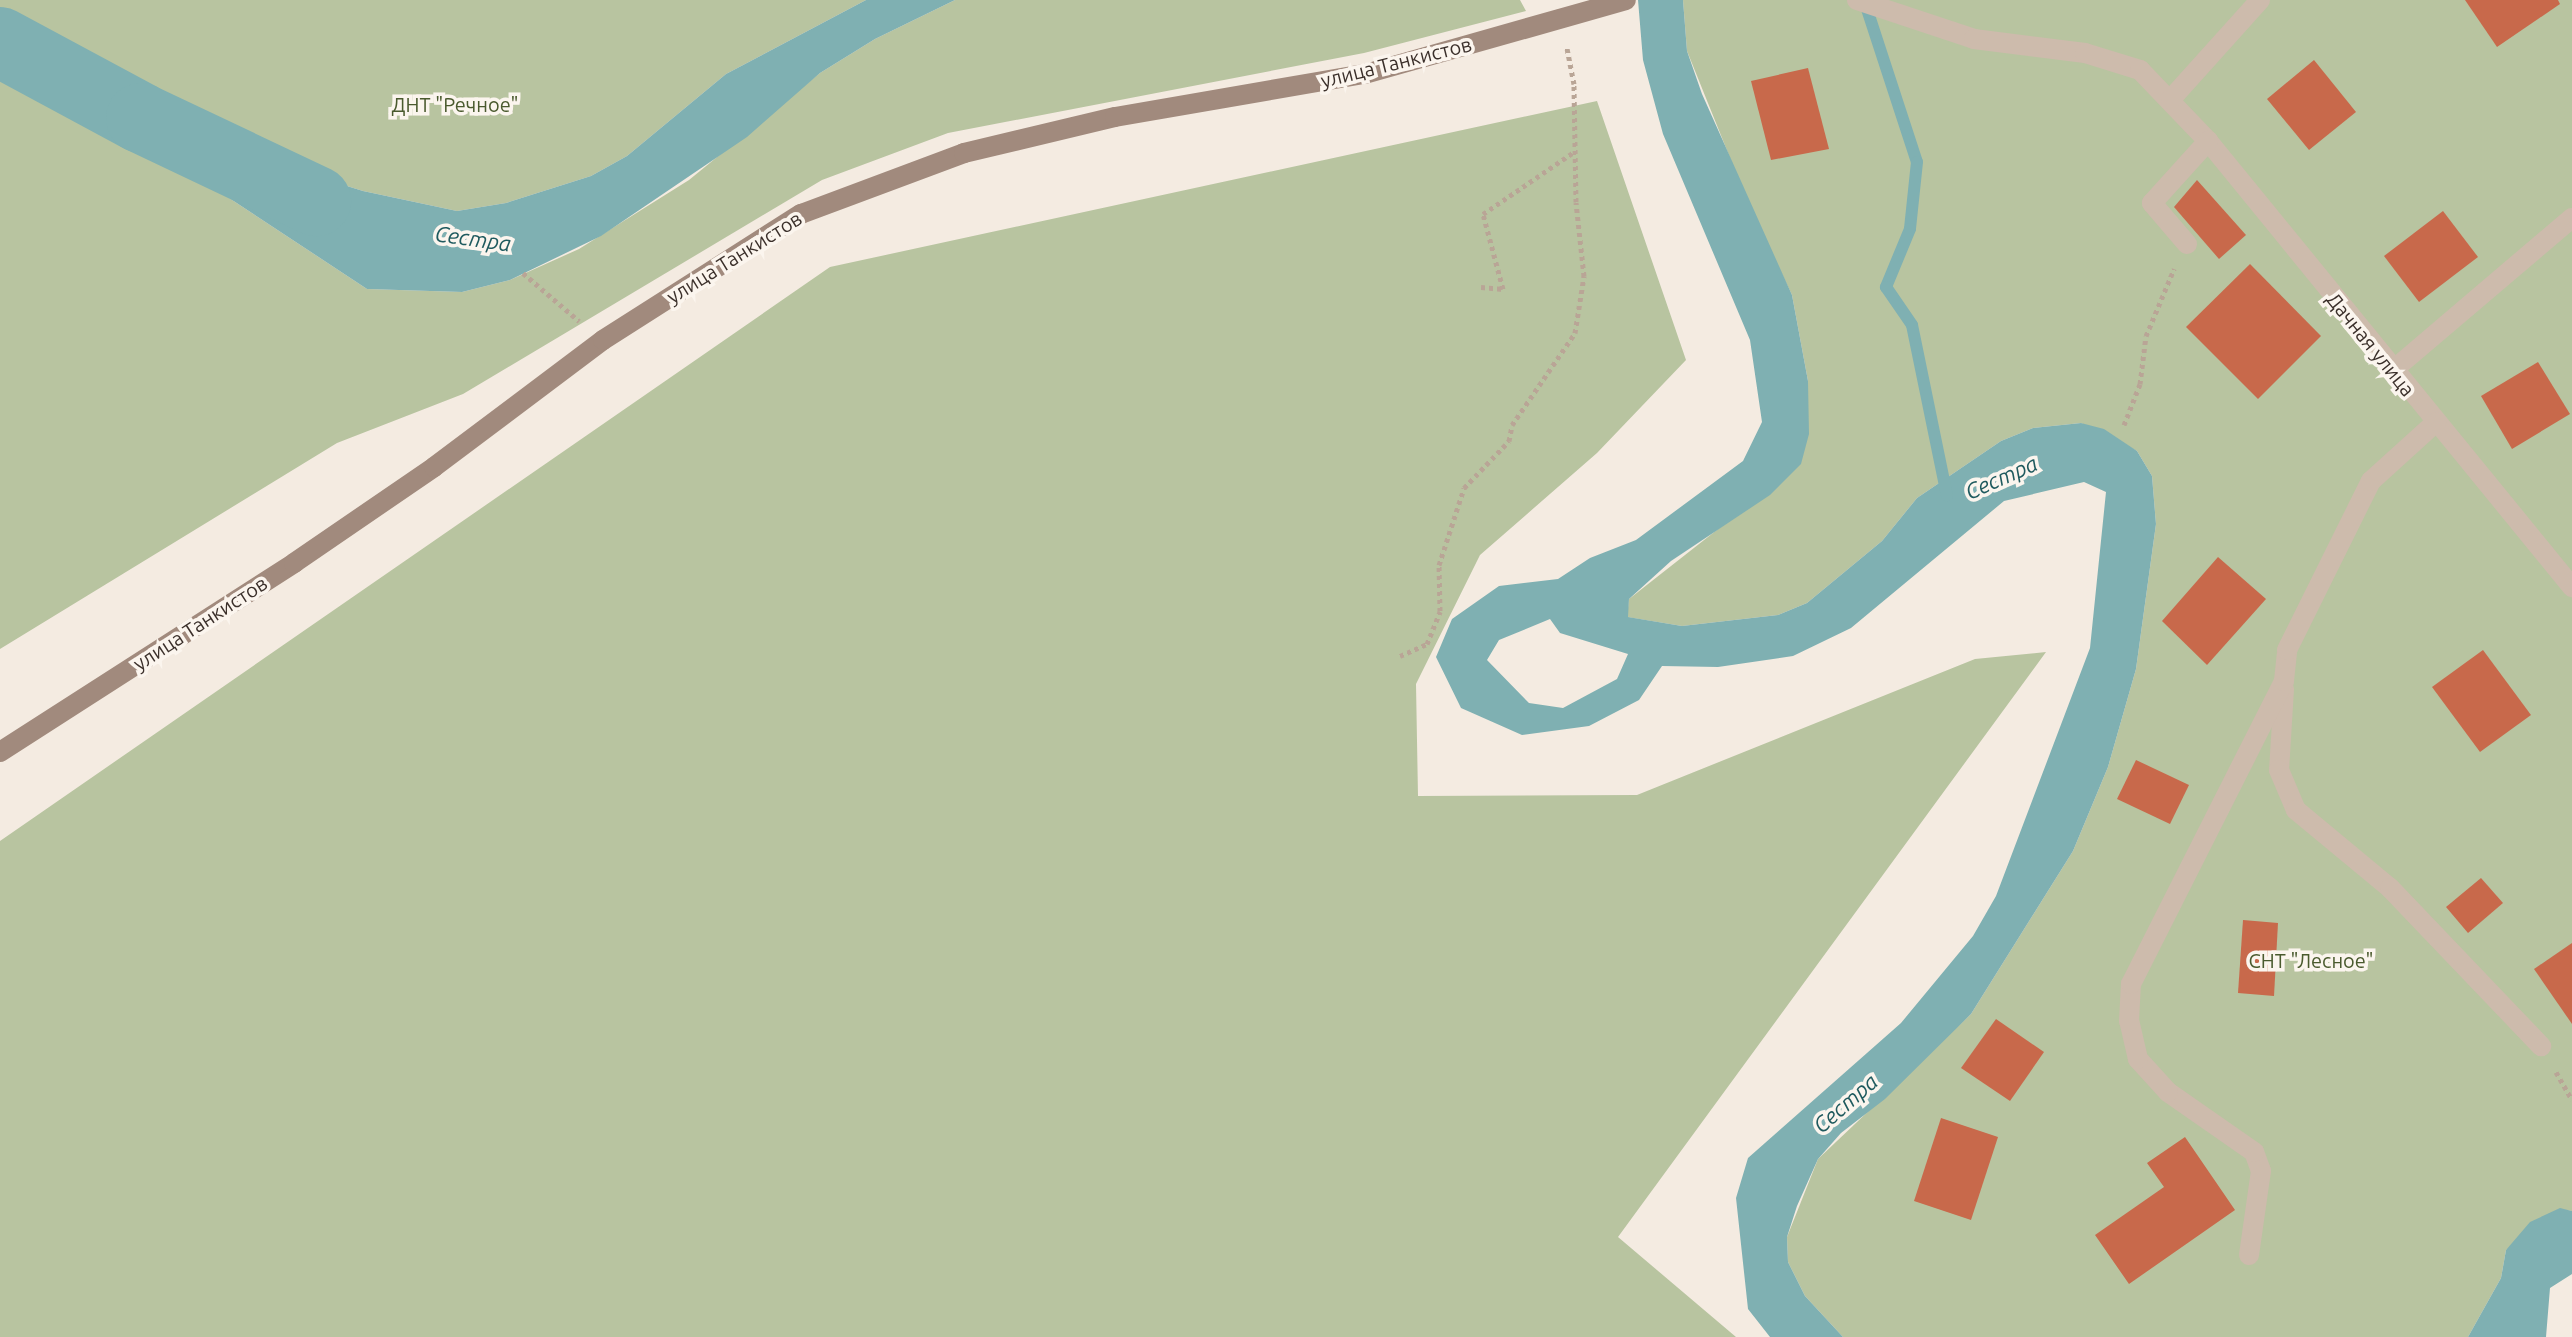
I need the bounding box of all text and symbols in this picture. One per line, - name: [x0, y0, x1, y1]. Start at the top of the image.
- street label: улица Танкистов: [1318, 32, 1474, 92]
- park label: ДНТ "Речное": [392, 92, 518, 116]
- street label: улица Танкистов: [662, 206, 806, 308]
- water label: Сестра: [433, 220, 513, 256]
- street label: Дачная улица: [2322, 287, 2420, 401]
- water label: Сестра: [1961, 449, 2041, 505]
- street label: улица Танкистов: [128, 571, 272, 675]
- park label: СНТ "Лесное": [2249, 948, 2373, 972]
- water label: Сестра: [1807, 1068, 1883, 1138]

